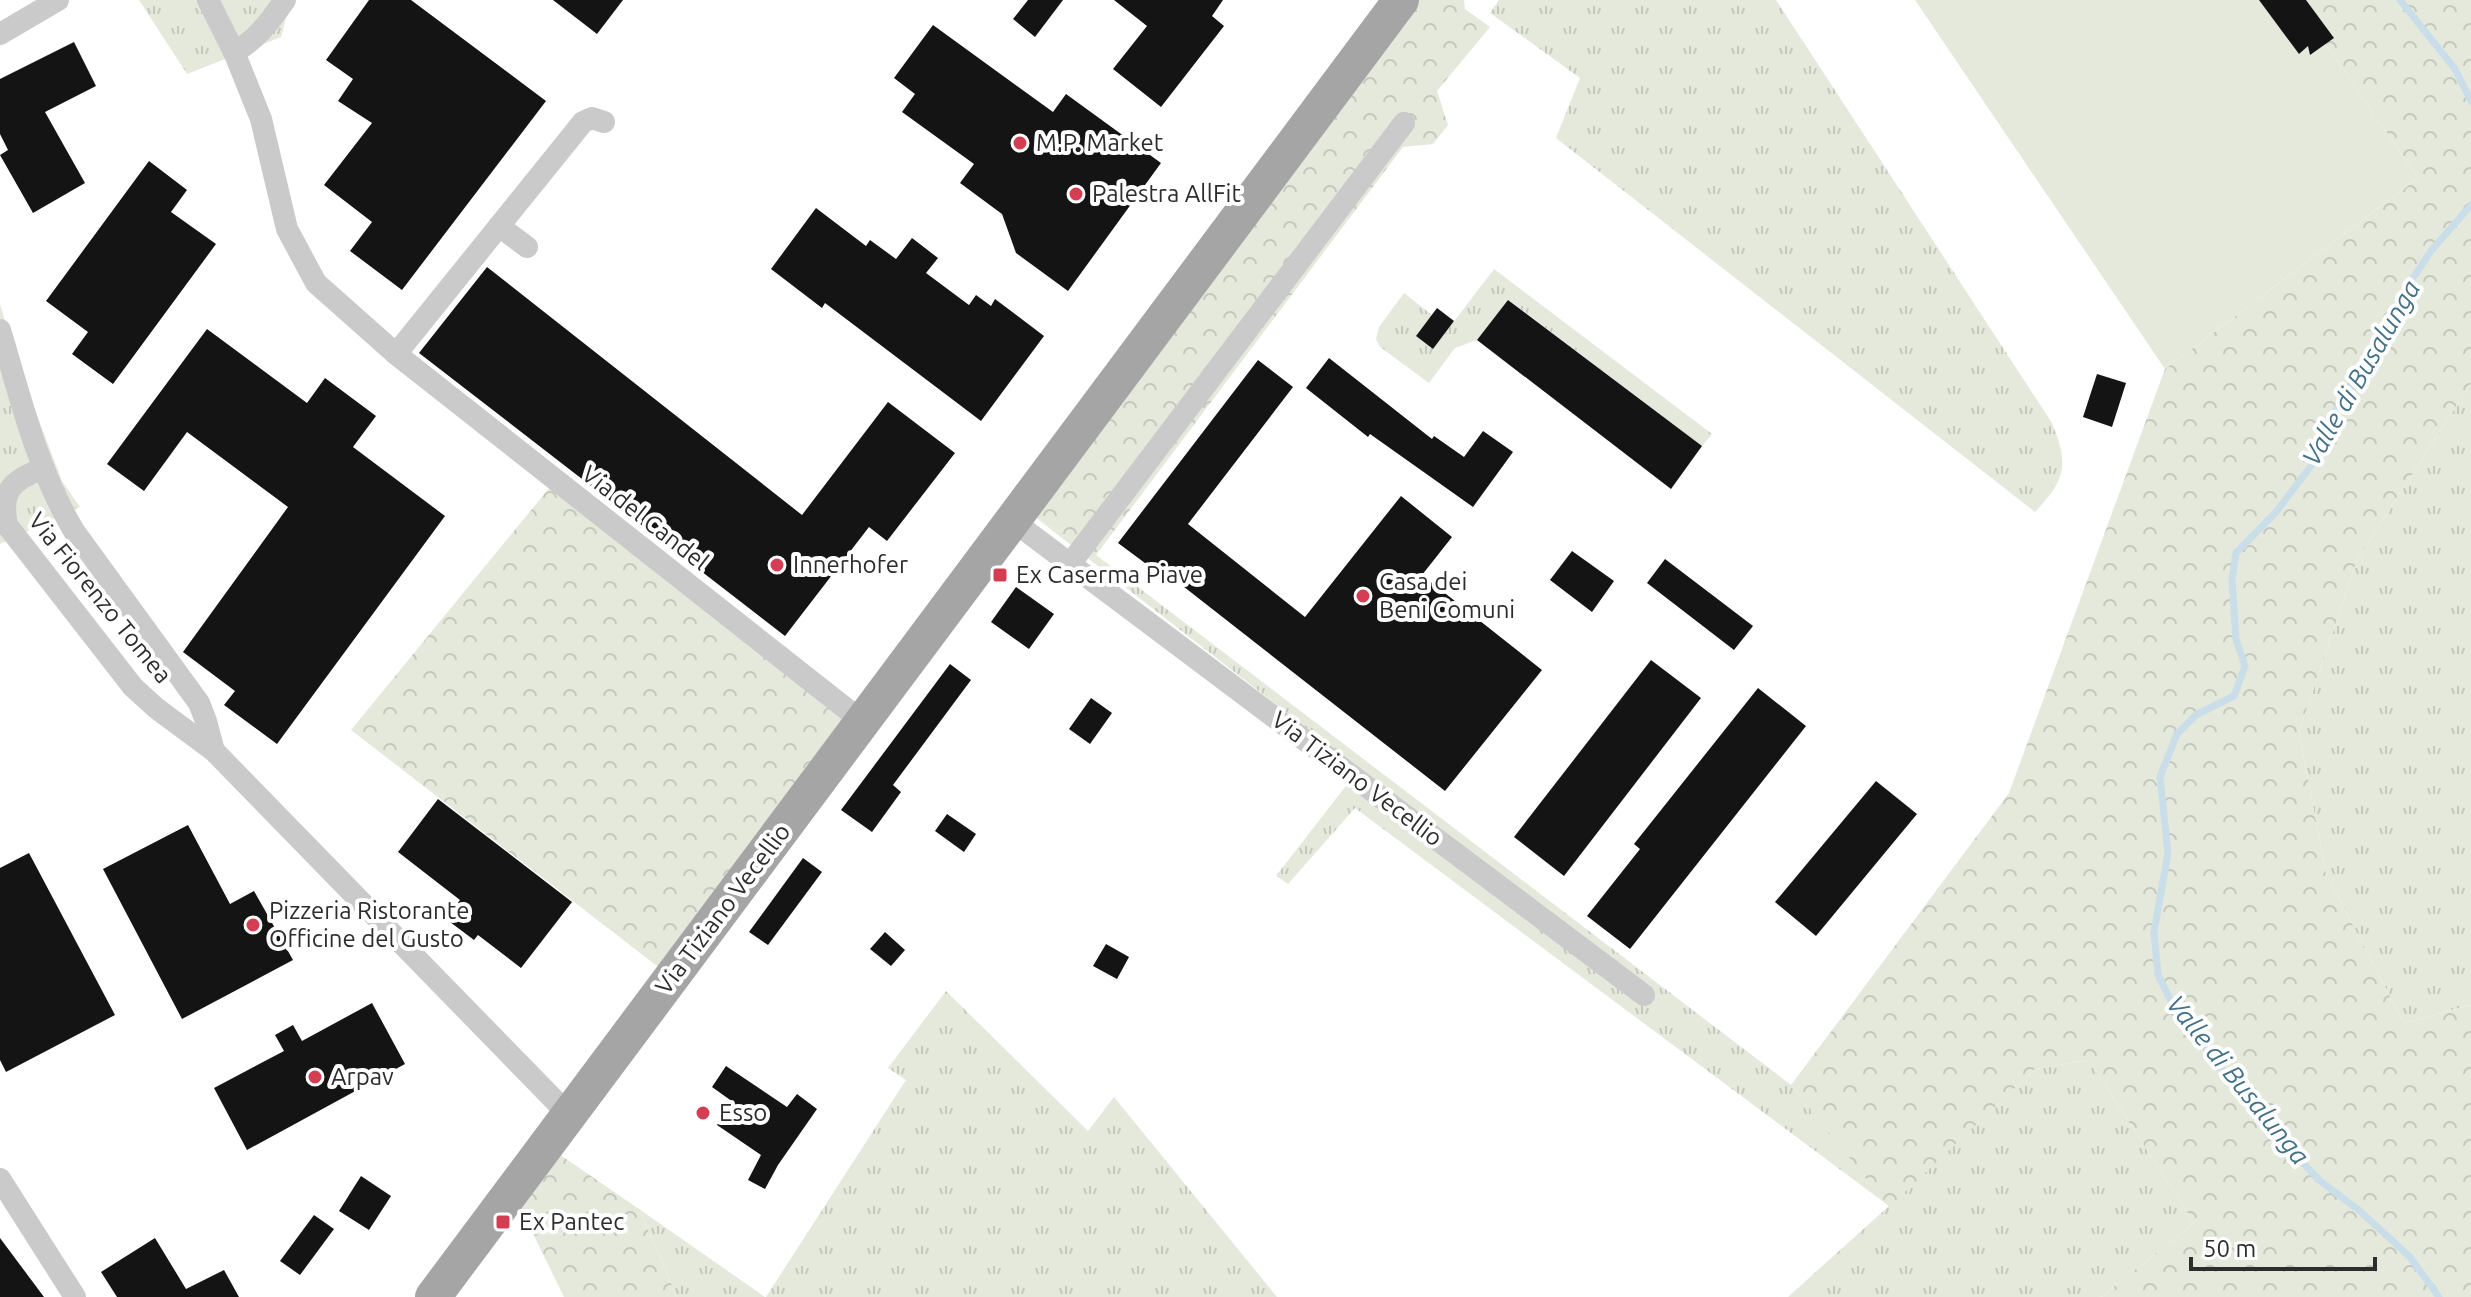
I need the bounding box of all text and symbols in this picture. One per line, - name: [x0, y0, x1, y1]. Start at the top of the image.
- place label: M.P. Market: [1036, 129, 1164, 156]
- marker: M.P. Market: [1011, 134, 1029, 152]
- place label: Palestra AllFit: [1092, 180, 1241, 207]
- marker: Palestra AllFit: [1067, 185, 1085, 203]
- water label: Valle di Busalunga: [2296, 275, 2425, 470]
- street label: Via del Candel: [577, 460, 714, 575]
- street label: Via Fiorenzo Tomea: [23, 507, 177, 688]
- place label: Innerhofer: [793, 551, 908, 578]
- marker: Innerhofer: [768, 556, 786, 574]
- place label: Ex Caserma Piave: [1016, 561, 1203, 588]
- marker: Ex Caserma Piave: [991, 566, 1009, 584]
- place label: Casa dei Beni Comuni: [1379, 568, 1515, 623]
- marker: Casa dei Beni Comuni: [1354, 587, 1372, 605]
- street label: Via Tiziano Vecellio: [1267, 706, 1448, 851]
- street label: Via Tiziano Vecellio: [650, 818, 795, 999]
- place label: Pizzeria Ristorante Officine del Gusto: [269, 897, 469, 952]
- marker: Pizzeria Ristorante Officine del Gusto: [244, 916, 262, 934]
- water label: Valle di Busalunga: [2161, 989, 2315, 1170]
- place label: Arpav: [331, 1063, 394, 1090]
- marker: Arpav: [306, 1068, 324, 1086]
- place label: Esso: [719, 1099, 767, 1126]
- marker: Esso: [694, 1104, 712, 1122]
- place label: Ex Pantec: [519, 1208, 624, 1235]
- marker: Ex Pantec: [494, 1213, 512, 1231]
- scale bar: [2191, 1221, 2375, 1271]
- text: 50 m: [2203, 1235, 2256, 1262]

